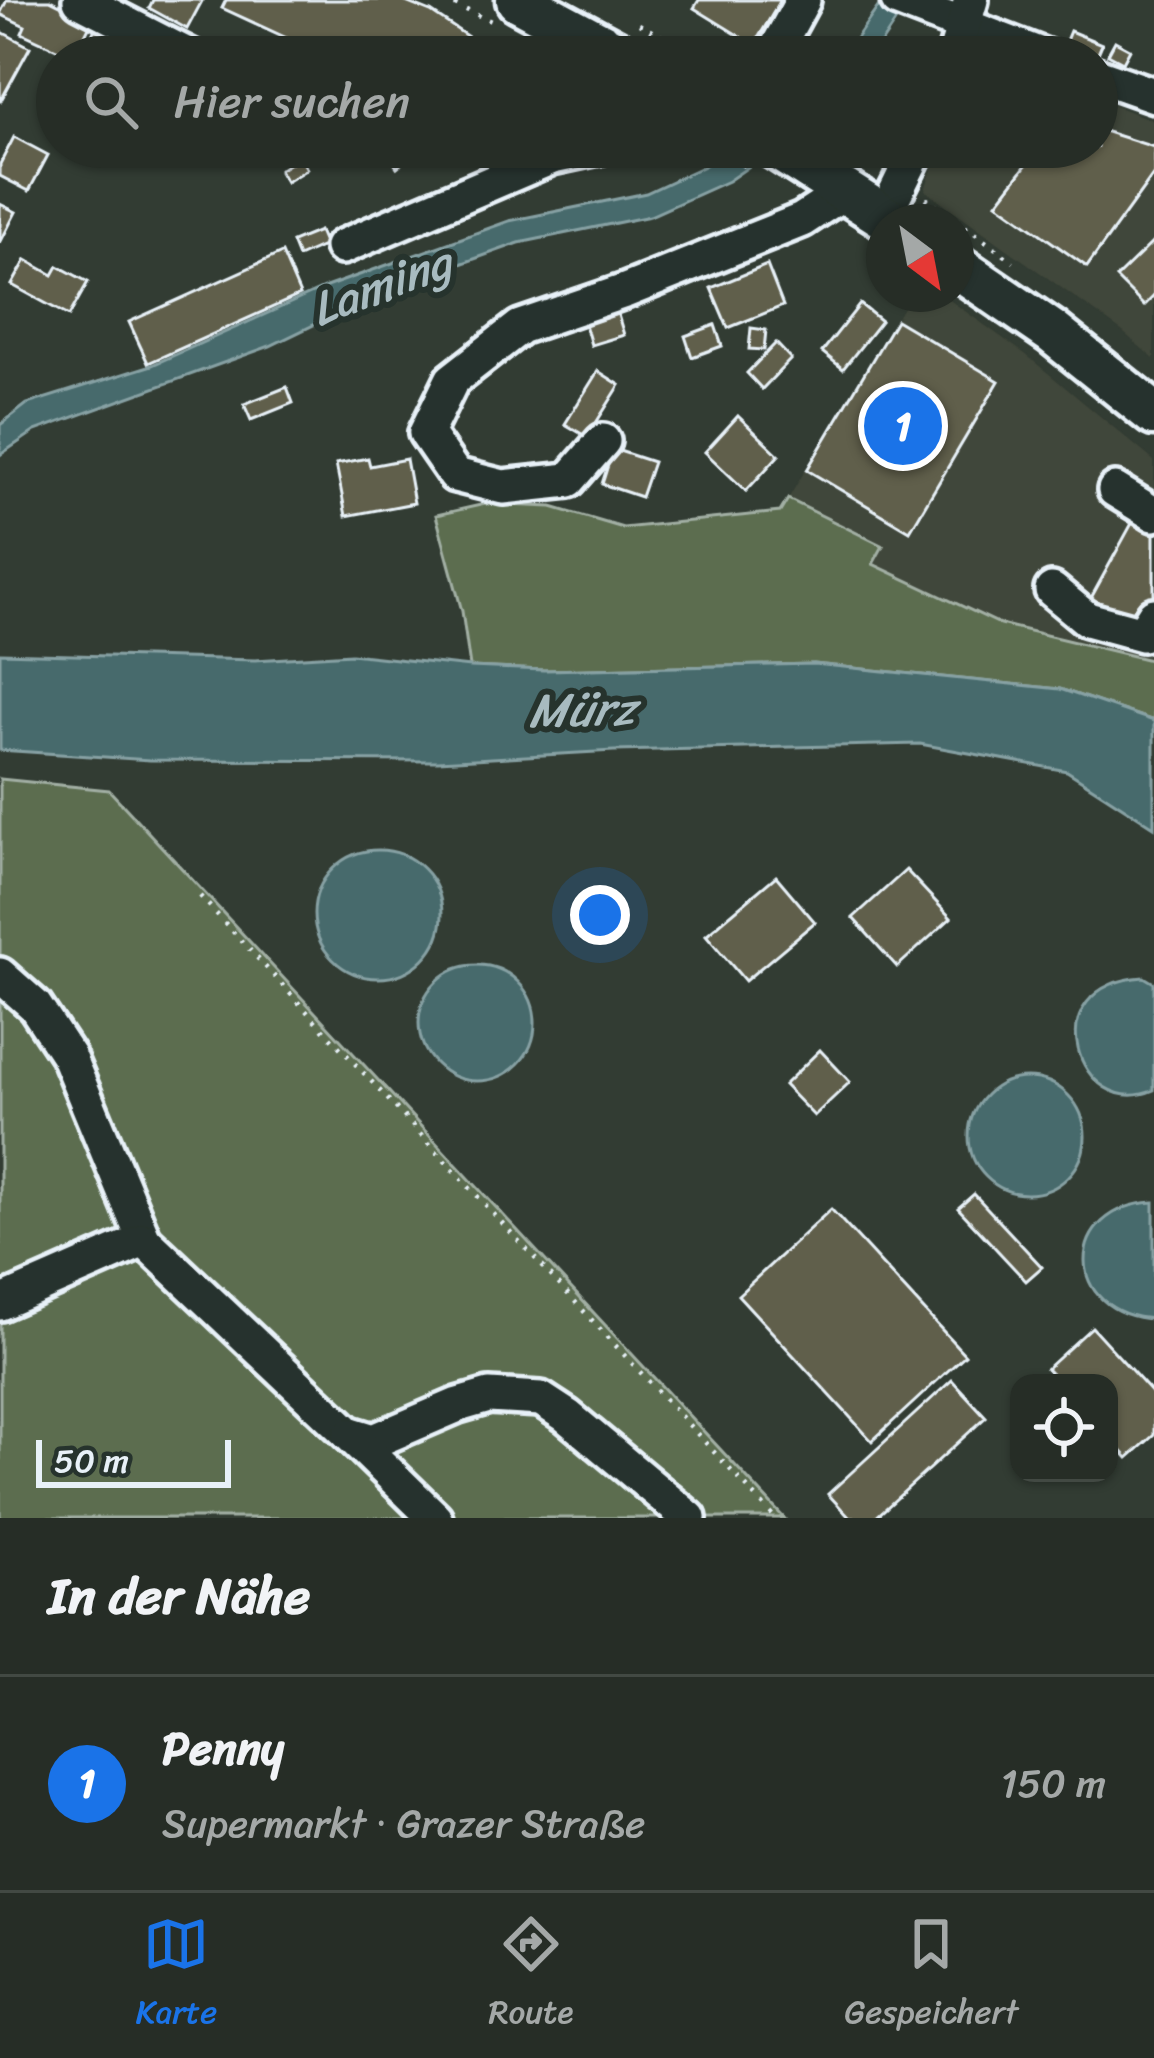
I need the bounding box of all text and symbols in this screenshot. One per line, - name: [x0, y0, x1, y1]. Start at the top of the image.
- search box: [36, 36, 1118, 168]
- text: Hier suchen: [174, 62, 410, 142]
- icon: search: [78, 69, 144, 135]
- north arrow: [866, 204, 974, 312]
- water label: Laming: [297, 218, 468, 351]
- pin: 1: [864, 381, 942, 471]
- water label: Mürz: [527, 664, 643, 753]
- your location: [570, 885, 630, 945]
- map controls: [1010, 1374, 1118, 1482]
- button: locate: [1010, 1374, 1118, 1482]
- text: 50 m: [54, 1432, 129, 1490]
- scale bar: [36, 1434, 231, 1487]
- text: In der Nähe: [48, 1551, 310, 1641]
- text: Penny: [162, 1709, 284, 1789]
- text: 1: [79, 1749, 95, 1818]
- text: 150 m: [1001, 1749, 1106, 1818]
- text: Supermarkt · Grazer Straße: [162, 1789, 645, 1858]
- tab: Karte: [136, 1911, 217, 2041]
- tab: Route: [488, 1911, 573, 2041]
- tab: Gespeichert: [845, 1911, 1018, 2041]

